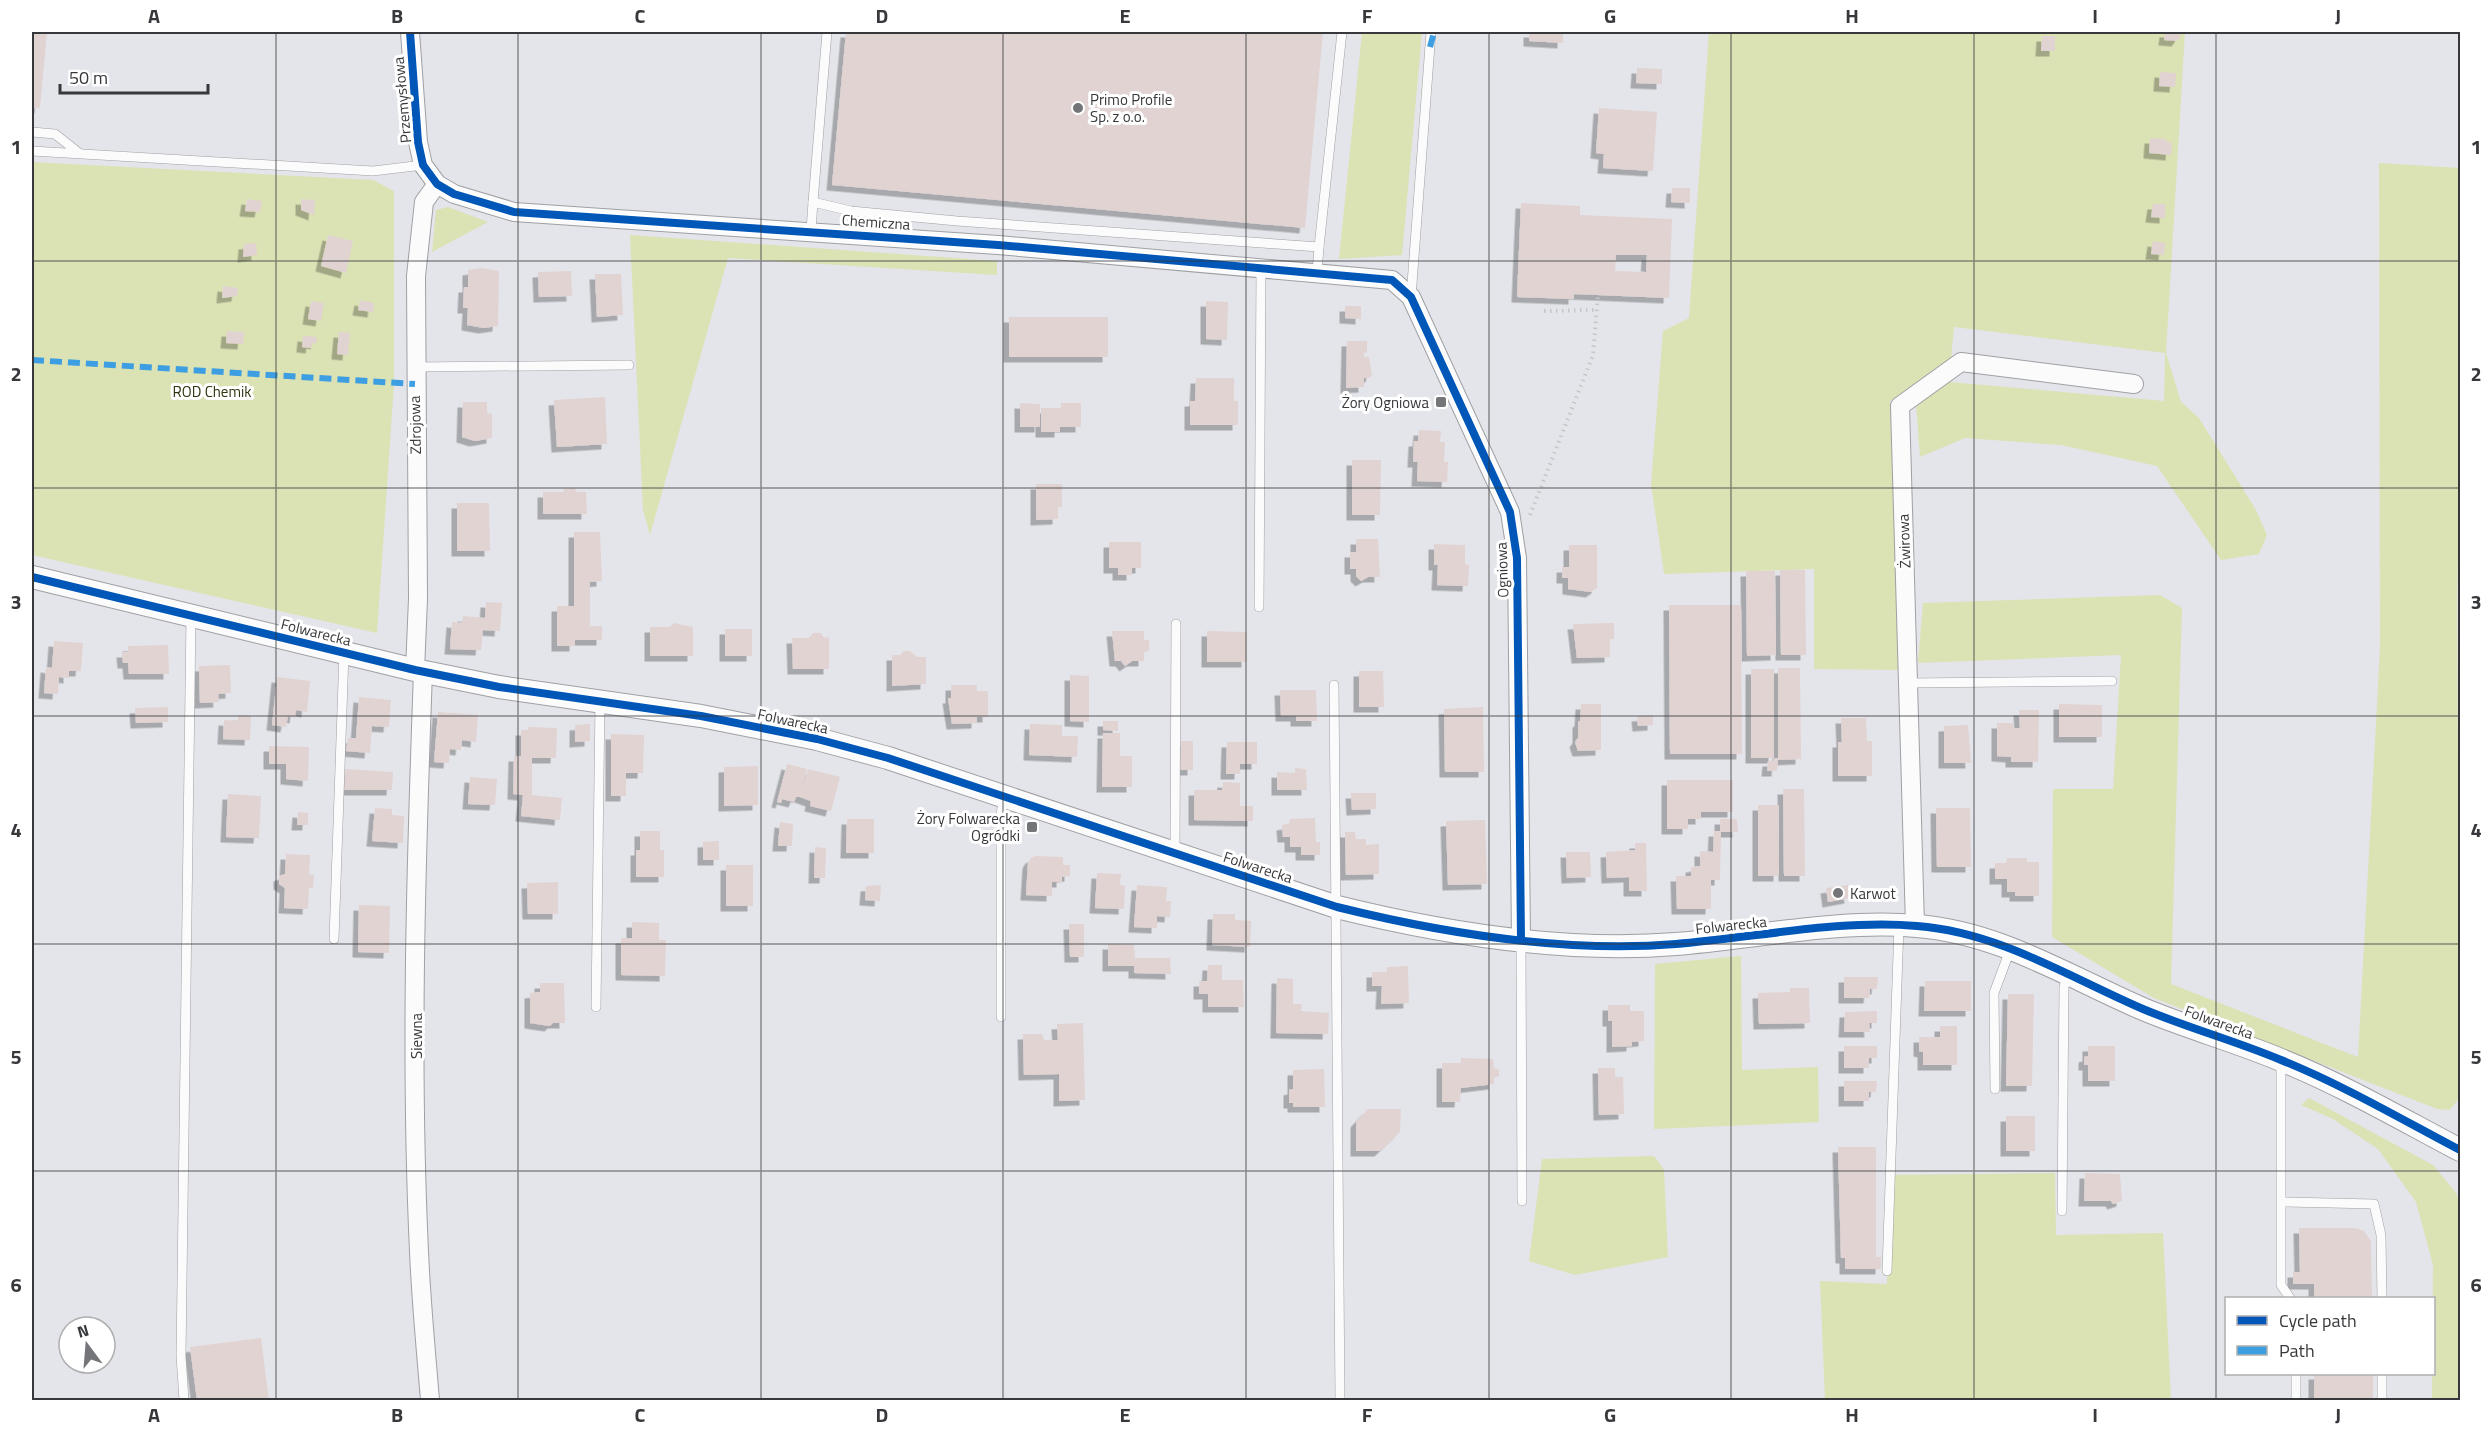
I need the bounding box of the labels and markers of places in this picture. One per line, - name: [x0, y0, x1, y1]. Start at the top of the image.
- place label: Primo Profile Sp. z o.o.: [1090, 88, 1172, 128]
- marker: Primo Profile Sp. z o.o.: [1071, 101, 1085, 115]
- place label: Żory Ogniowa: [1342, 391, 1429, 414]
- marker: Żory Ogniowa: [1434, 395, 1448, 409]
- place label: Żory Folwarecka Ogródki: [917, 807, 1020, 847]
- marker: Żory Folwarecka Ogródki: [1025, 820, 1039, 834]
- place label: Karwot: [1850, 882, 1896, 905]
- marker: Karwot: [1831, 886, 1845, 900]

